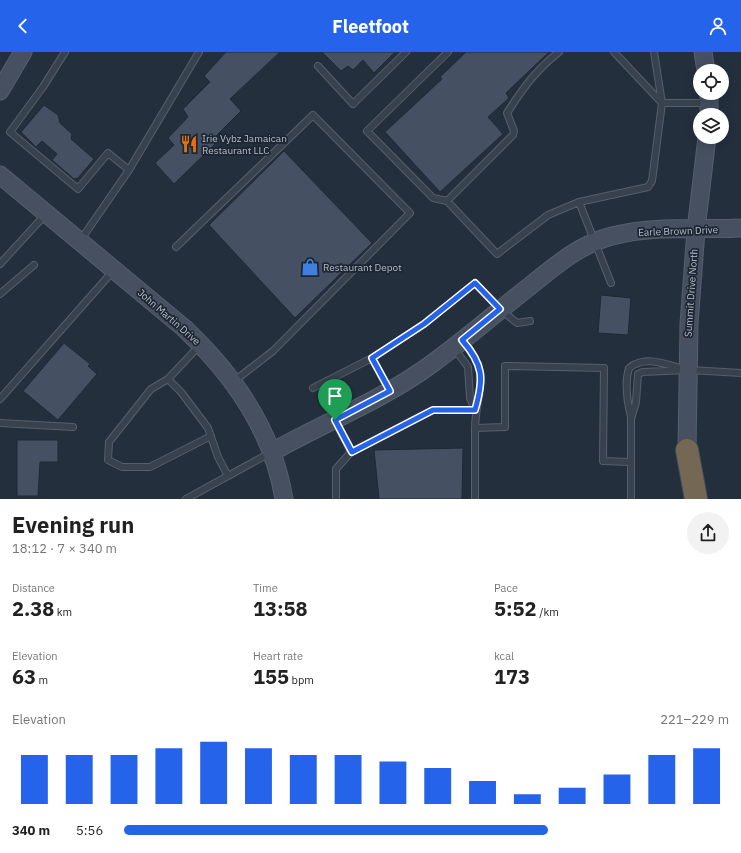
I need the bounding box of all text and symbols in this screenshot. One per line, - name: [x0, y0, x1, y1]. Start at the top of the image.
- icon: back: [12, 15, 34, 37]
- text: Fleetfoot: [332, 15, 409, 38]
- icon: person: [707, 15, 729, 37]
- map controls: [693, 64, 729, 144]
- button: locate: [693, 64, 729, 100]
- button: layers: [693, 108, 729, 144]
- place label: Irie Vybz Jamaican Restaurant LLC: [202, 132, 287, 157]
- restaurant icon: Irie Vybz Jamaican Restaurant LLC: [179, 134, 199, 154]
- street label: Earle Brown Drive: [638, 223, 719, 239]
- street label: Summit Drive North: [681, 248, 701, 338]
- shop icon: Restaurant Depot: [300, 257, 320, 277]
- place label: Restaurant Depot: [323, 261, 402, 274]
- street label: John Martin Drive: [135, 286, 203, 348]
- pin: [318, 379, 352, 420]
- icon: arrive: [324, 385, 346, 407]
- text: Evening run: [12, 510, 134, 539]
- button: share: [687, 512, 729, 554]
- text: 18:12 · 7 × 340 m: [12, 540, 117, 557]
- text: Distance: [12, 581, 55, 595]
- text: Time: [253, 581, 278, 595]
- text: Pace: [494, 581, 518, 595]
- text: 2.38: [12, 595, 54, 622]
- text: 13:58: [253, 595, 308, 622]
- text: 5:52: [494, 595, 537, 622]
- text: km: [54, 605, 72, 619]
- text: /km: [537, 605, 559, 619]
- text: Elevation: [12, 649, 58, 663]
- text: Heart rate: [253, 649, 303, 663]
- text: kcal: [494, 649, 514, 663]
- text: 63: [12, 663, 36, 690]
- text: 155: [253, 663, 289, 690]
- text: 173: [494, 663, 530, 690]
- text: m: [36, 673, 48, 687]
- text: bpm: [289, 673, 314, 687]
- text: Elevation: [12, 711, 66, 728]
- text: 221–229 m: [660, 711, 729, 728]
- text: 340 m: [12, 822, 50, 839]
- text: 5:56: [76, 822, 103, 839]

